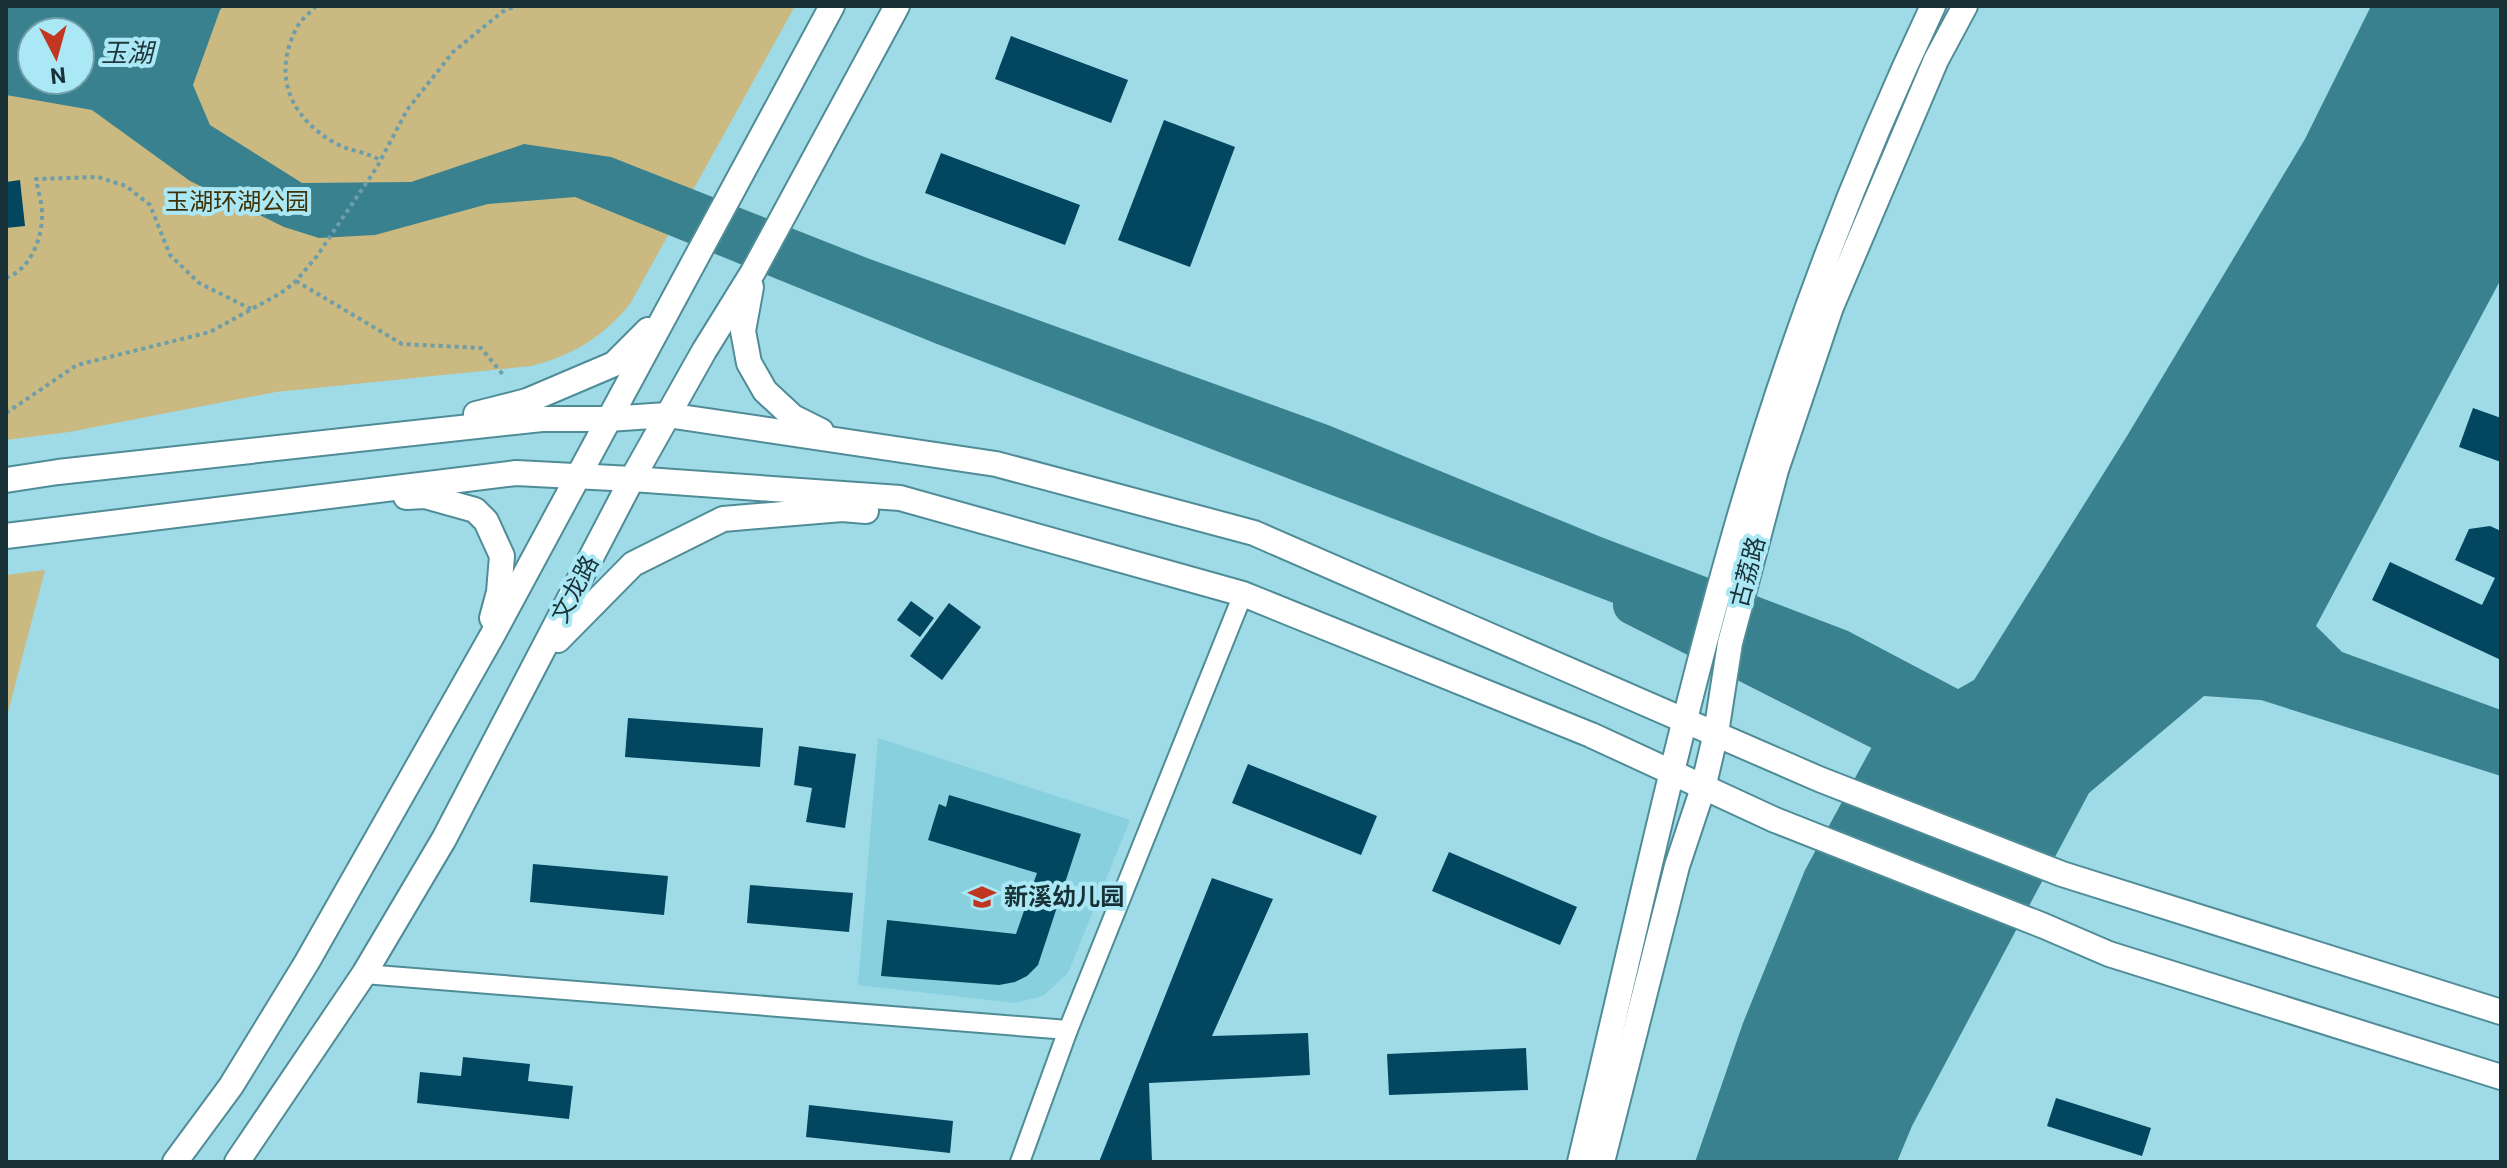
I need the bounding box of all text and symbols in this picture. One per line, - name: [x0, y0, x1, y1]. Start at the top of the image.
- north arrow: [16, 16, 96, 96]
- water label: 玉湖: [101, 38, 157, 68]
- text: N: [49, 62, 67, 89]
- park label: 玉湖环湖公园: [165, 188, 309, 216]
- street label: 古荔路: [1725, 534, 1771, 610]
- street label: 文龙路: [546, 551, 604, 627]
- school or university icon: 新溪幼儿园: [967, 882, 997, 912]
- place label: 新溪幼儿园: [1004, 883, 1124, 911]

